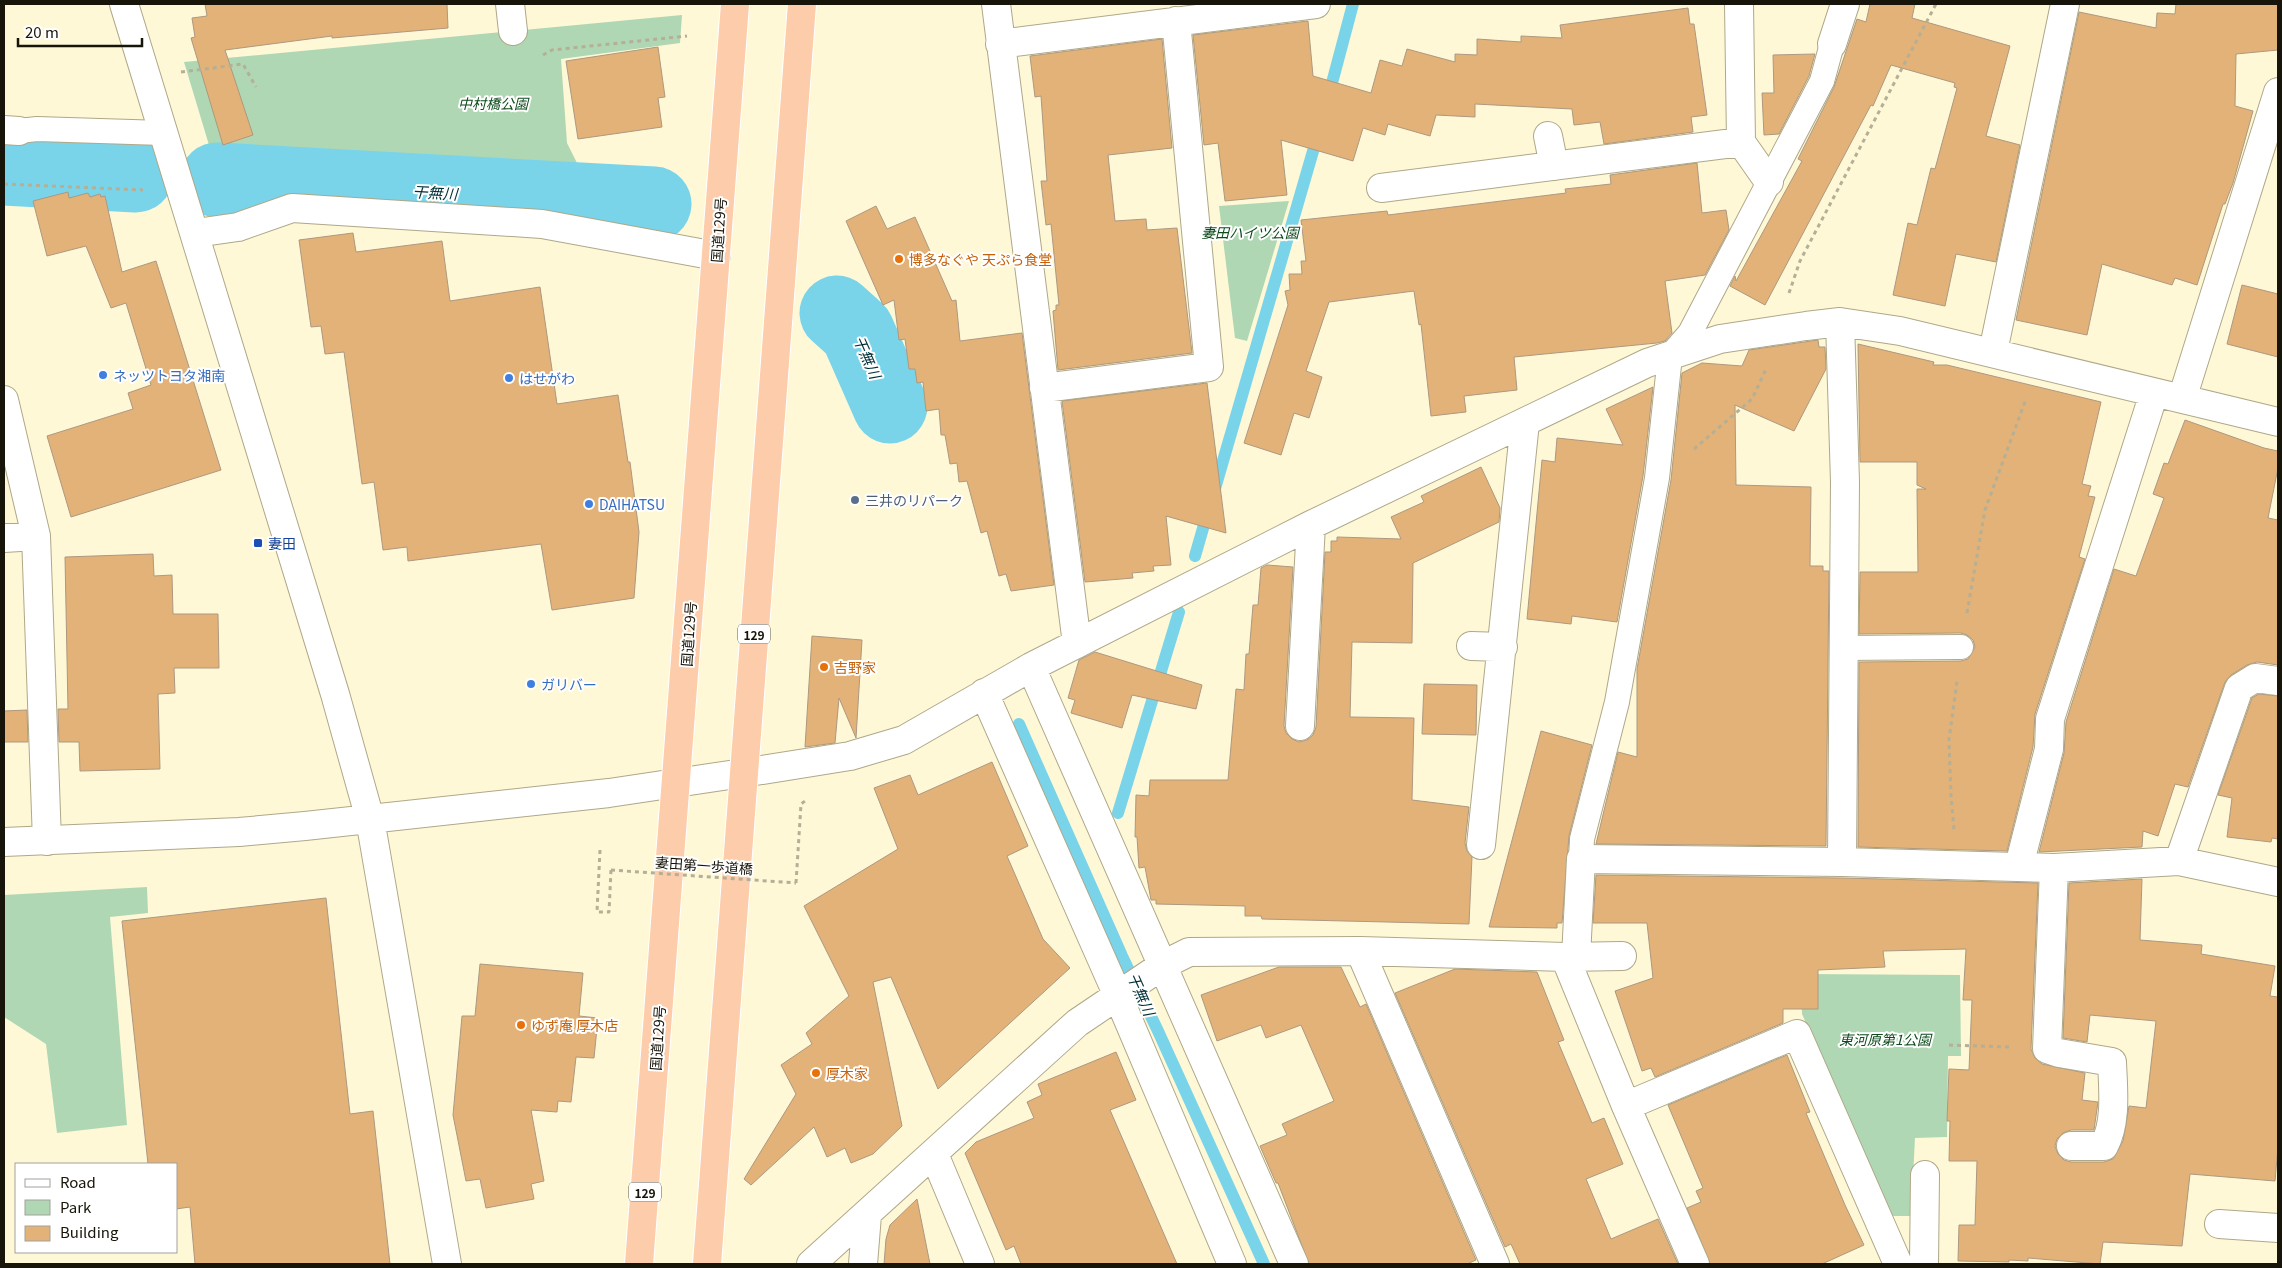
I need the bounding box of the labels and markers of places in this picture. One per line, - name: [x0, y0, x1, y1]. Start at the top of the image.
- place label: 博多なぐや 天ぷら食堂: [909, 249, 1052, 269]
- marker: 博多なぐや 天ぷら食堂: [893, 253, 905, 265]
- place label: ネッツトヨタ湘南: [113, 365, 225, 385]
- place label: はせがわ: [519, 368, 575, 388]
- marker: ネッツトヨタ湘南: [97, 369, 109, 381]
- marker: はせがわ: [503, 372, 515, 384]
- place label: 三井のリパーク: [865, 490, 963, 510]
- place label: DAIHATSU: [599, 494, 665, 514]
- marker: 三井のリパーク: [849, 494, 861, 506]
- marker: DAIHATSU: [583, 498, 595, 510]
- place label: 妻田: [268, 533, 296, 553]
- marker: 妻田: [252, 537, 264, 549]
- place label: 吉野家: [834, 657, 876, 677]
- marker: 吉野家: [818, 661, 830, 673]
- place label: ガリバー: [541, 674, 597, 694]
- marker: ガリバー: [525, 678, 537, 690]
- place label: ゆず庵 厚木店: [531, 1015, 618, 1035]
- marker: ゆず庵 厚木店: [515, 1019, 527, 1031]
- place label: 厚木家: [826, 1063, 868, 1083]
- marker: 厚木家: [810, 1067, 822, 1079]

